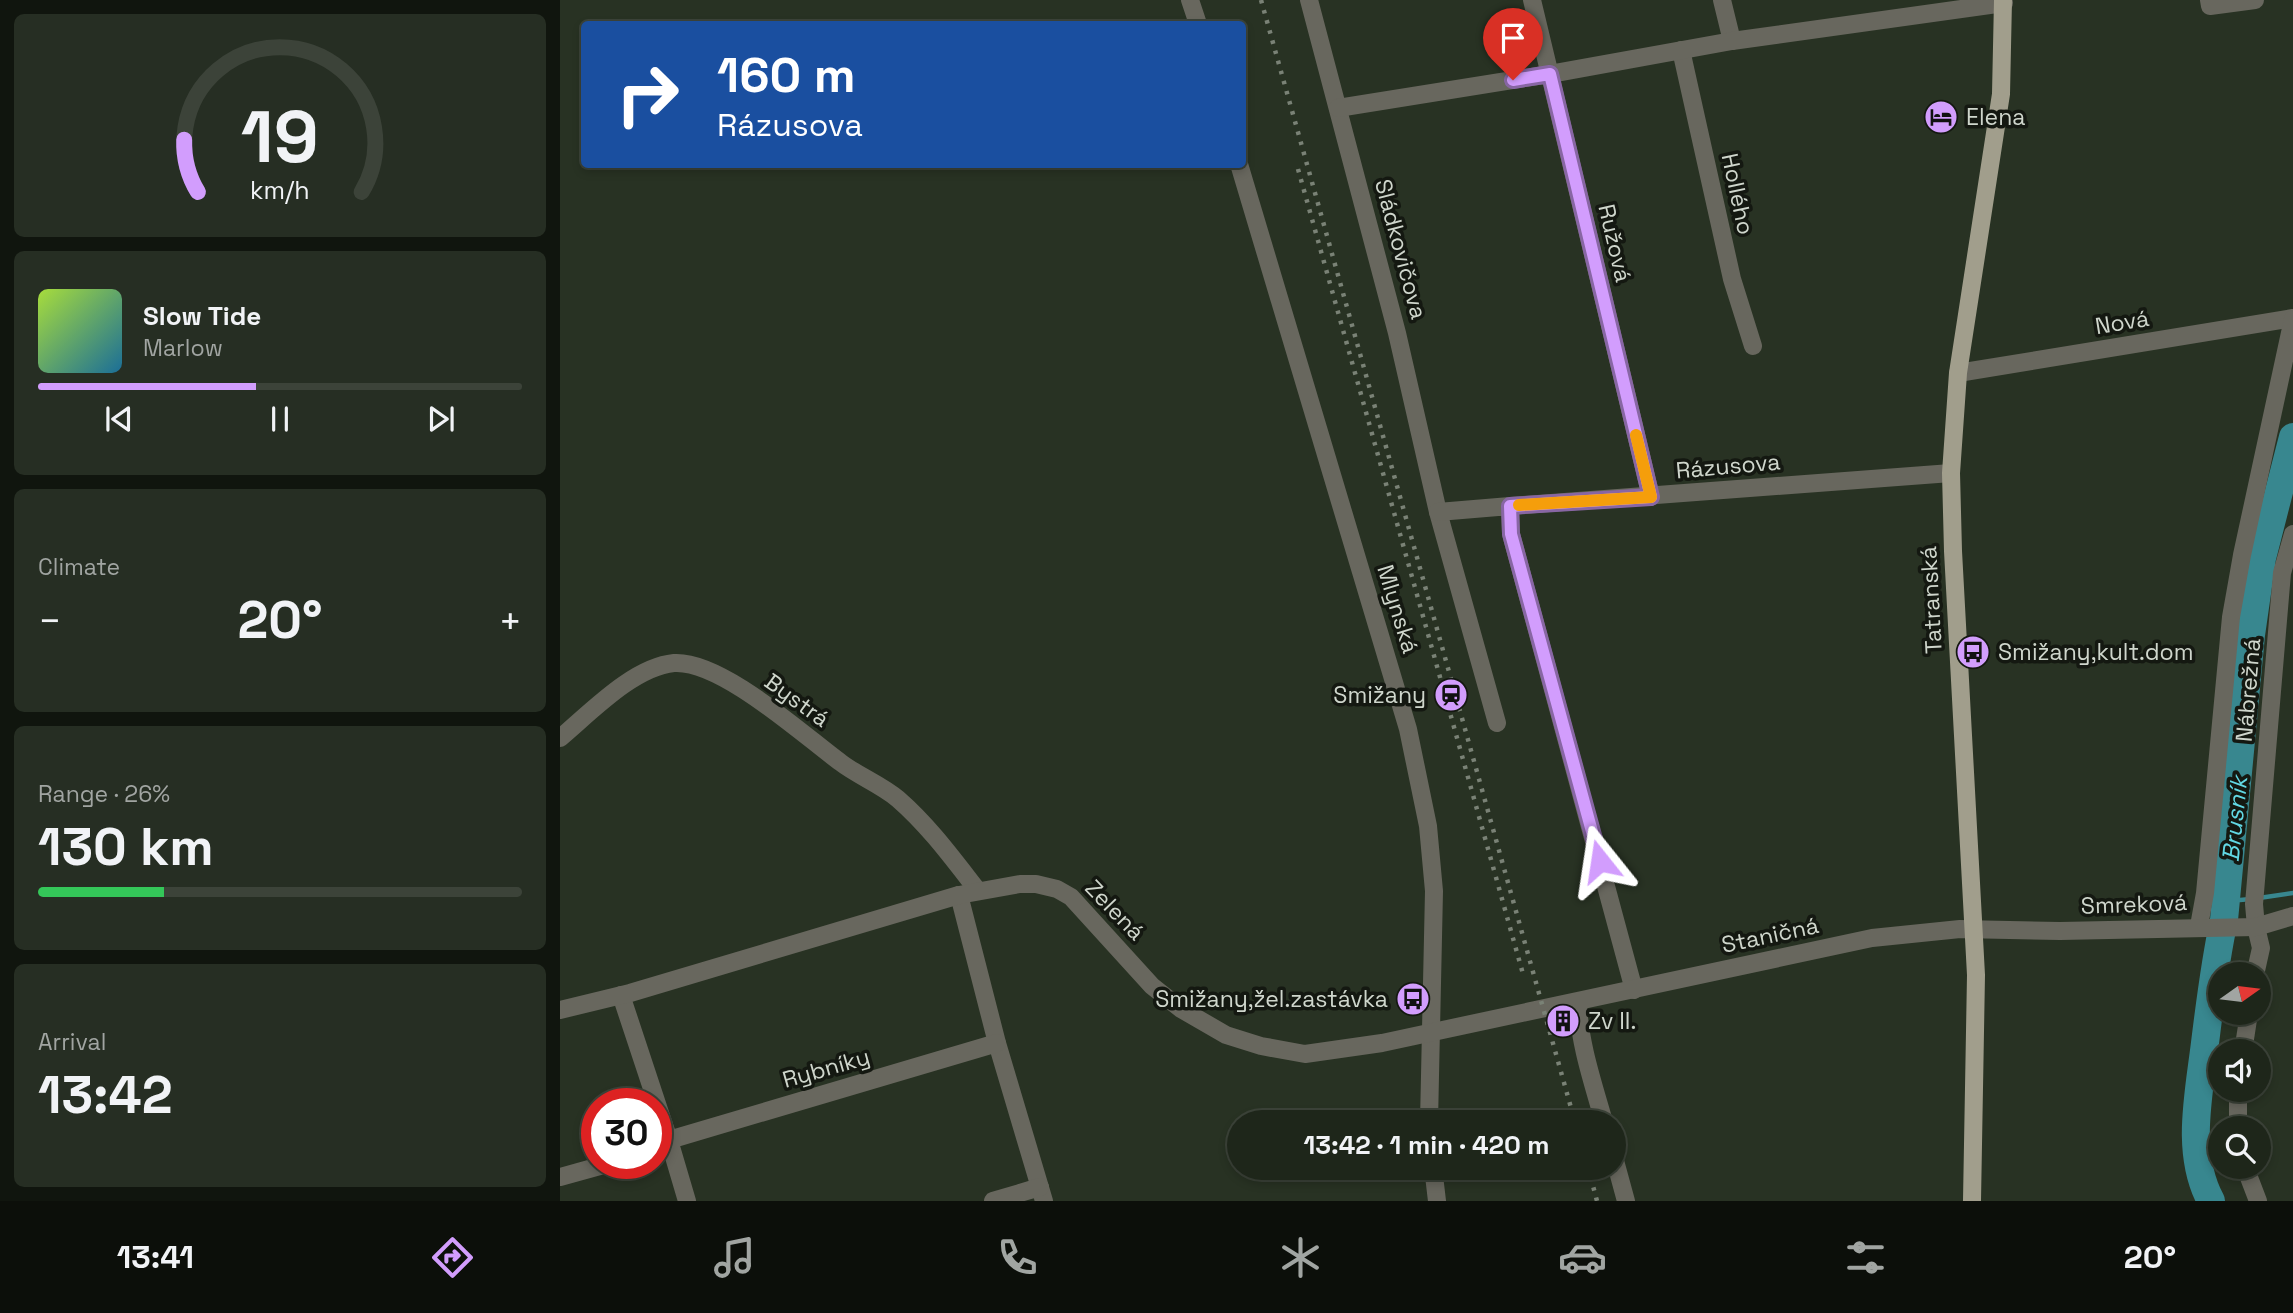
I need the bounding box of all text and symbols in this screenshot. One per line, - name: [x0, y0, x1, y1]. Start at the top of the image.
- pin: [1483, 8, 1543, 80]
- icon: arrive: [1494, 19, 1532, 57]
- text: 160 m: [717, 44, 855, 106]
- icon: right: [602, 49, 693, 140]
- text: 19: [241, 90, 319, 183]
- hotel icon: Elena: [1922, 98, 1960, 136]
- place label: Elena: [1966, 102, 2026, 132]
- text: Rázusova: [717, 105, 863, 145]
- street label: Hollého: [1715, 151, 1761, 237]
- text: km/h: [250, 174, 310, 206]
- street label: Sládkovičova: [1368, 176, 1434, 322]
- street label: Ružová: [1591, 201, 1639, 285]
- text: Slow Tide: [143, 299, 261, 333]
- street label: Nová: [2093, 303, 2151, 341]
- text: Marlow: [143, 333, 223, 363]
- icon: previous: [100, 400, 138, 438]
- icon: pause: [261, 400, 299, 438]
- icon: next: [422, 400, 460, 438]
- street label: Rázusova: [1674, 446, 1782, 486]
- street label: Tatranská: [1913, 545, 1949, 655]
- text: Climate: [38, 552, 120, 582]
- street label: Mlynská: [1370, 561, 1426, 657]
- text: 20°: [237, 587, 323, 653]
- text: −: [38, 597, 62, 645]
- text: +: [498, 597, 522, 645]
- bus stop icon: Smižany,kult.dom: [1954, 633, 1992, 671]
- place label: Smižany,kult.dom: [1998, 637, 2194, 667]
- street label: Nábrežná: [2229, 637, 2267, 743]
- street label: Bystrá: [759, 666, 835, 734]
- station icon: Smižany: [1432, 676, 1470, 714]
- place label: Smižany: [1333, 680, 1426, 710]
- water label: Brusník: [2215, 772, 2255, 863]
- text: Range · 26%: [38, 779, 170, 809]
- text: 130 km: [38, 814, 214, 880]
- position arrow: [1563, 824, 1637, 898]
- street label: Zelená: [1079, 873, 1151, 947]
- street label: Smreková: [2080, 887, 2188, 921]
- street label: Staničná: [1719, 910, 1821, 960]
- north arrow: [2208, 962, 2272, 1026]
- map controls: [2208, 962, 2271, 1179]
- bus stop icon: Smižany,žel.zastávka: [1394, 980, 1432, 1018]
- place label: Smižany,žel.zastávka: [1155, 984, 1388, 1014]
- building icon: Zv II.: [1544, 1002, 1582, 1040]
- place label: Zv II.: [1588, 1006, 1636, 1036]
- text: Arrival: [38, 1027, 106, 1057]
- button: sound: [2208, 1039, 2271, 1102]
- street label: Rybníky: [779, 1041, 873, 1095]
- text: 13:42: [38, 1062, 173, 1128]
- speed limit sign: 30: [581, 1088, 672, 1179]
- button: search: [2208, 1116, 2271, 1179]
- text: 13:42 · 1 min · 420 m: [1303, 1128, 1550, 1162]
- icon: directions: [428, 1233, 477, 1282]
- icon: music: [710, 1233, 759, 1282]
- icon: phone: [993, 1233, 1042, 1282]
- icon: climate: [1276, 1233, 1325, 1282]
- icon: car: [1558, 1233, 1607, 1282]
- icon: filters: [1841, 1233, 1890, 1282]
- text: 13:41: [117, 1237, 194, 1277]
- text: 20°: [2124, 1237, 2176, 1277]

